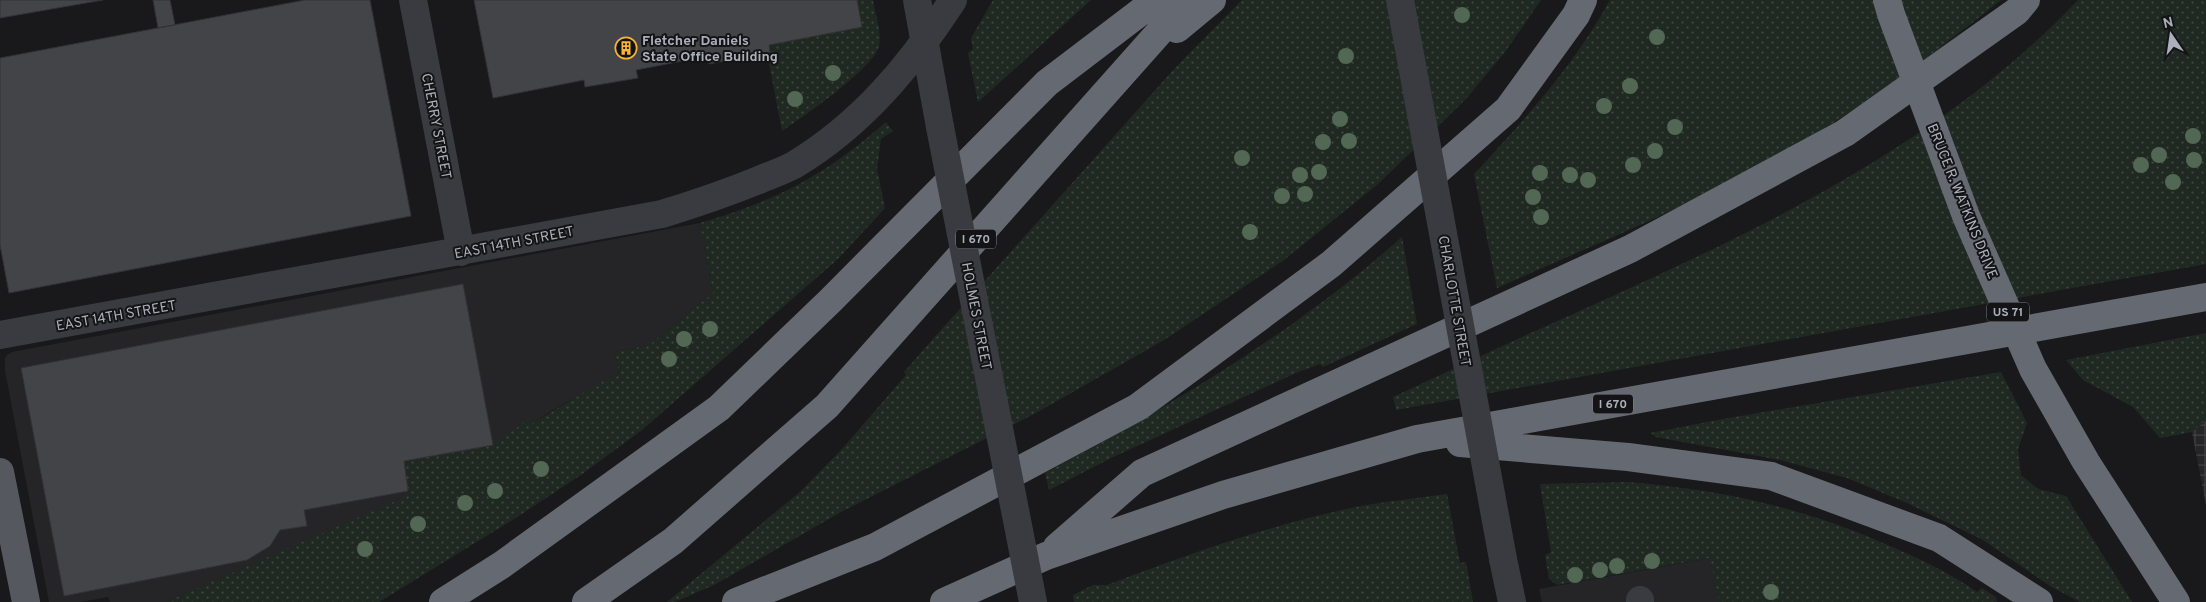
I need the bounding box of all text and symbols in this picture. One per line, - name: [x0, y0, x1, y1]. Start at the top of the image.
- north arrow: [2146, 10, 2196, 60]
- text: N: [2162, 14, 2175, 33]
- place label: Fletcher Daniels State Office Building: [642, 33, 778, 66]
- building icon: Fletcher Daniels State Office Building: [614, 36, 638, 60]
- street label: CHERRY STREET: [417, 72, 454, 181]
- street label: BRUCE R. WATKINS DRIVE: [1923, 122, 2001, 282]
- street label: EAST 14TH STREET: [453, 224, 576, 263]
- road number: I 670: [956, 230, 996, 248]
- street label: CHARLOTTE STREET: [1434, 234, 1473, 368]
- street label: HOLMES STREET: [957, 261, 994, 372]
- street label: EAST 14TH STREET: [55, 298, 178, 335]
- road number: US 71: [1987, 302, 2029, 322]
- road number: I 670: [1593, 394, 1633, 414]

